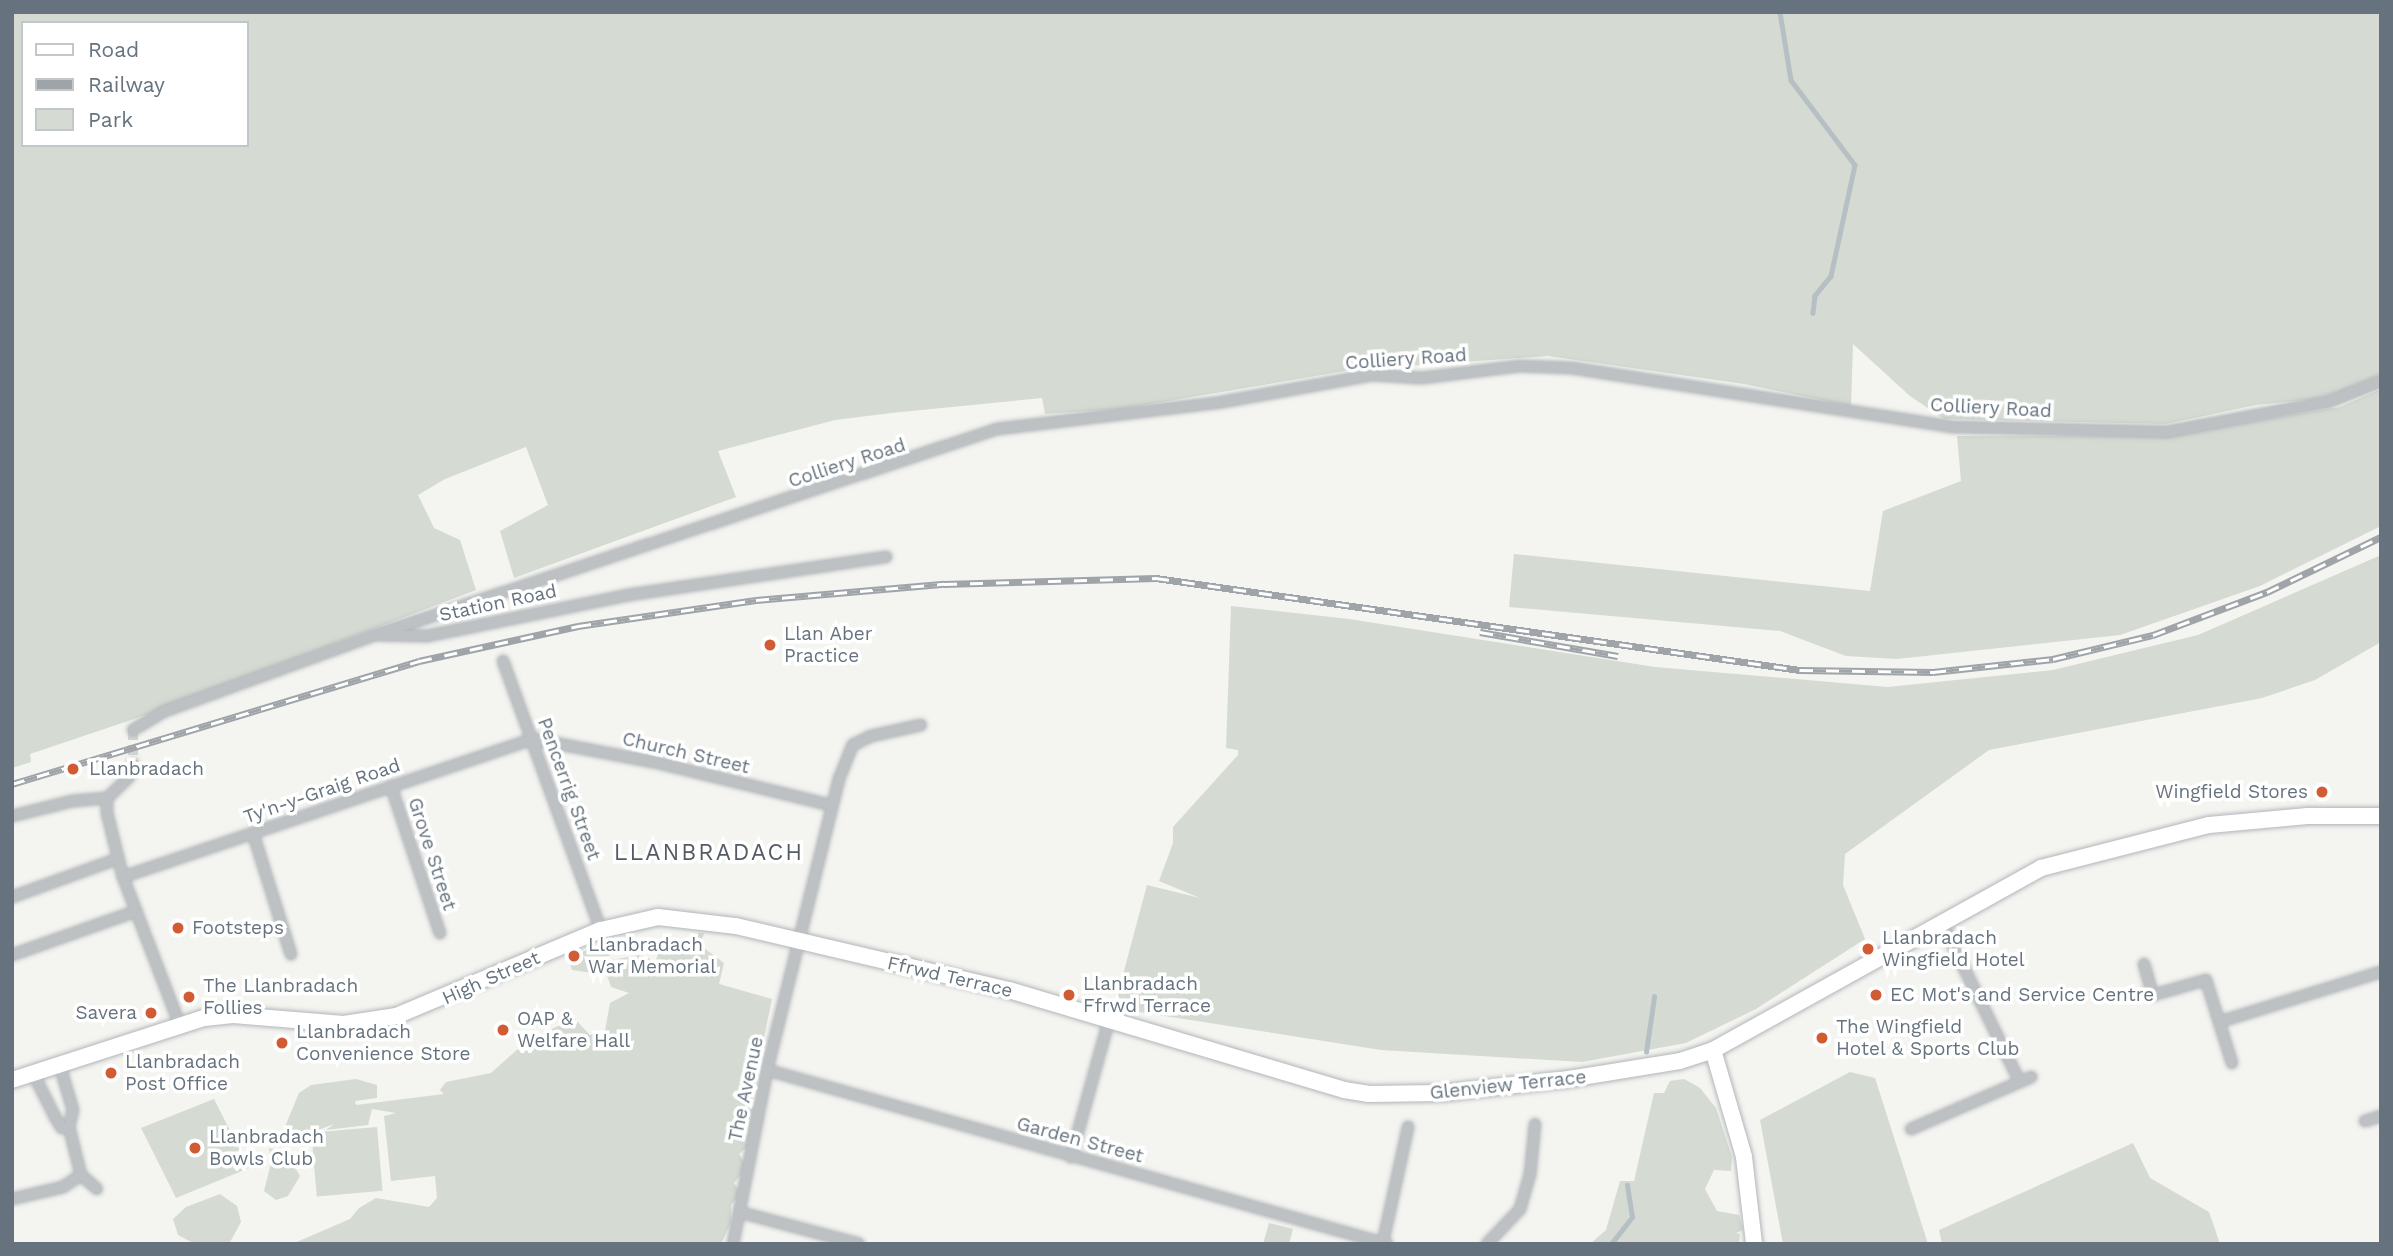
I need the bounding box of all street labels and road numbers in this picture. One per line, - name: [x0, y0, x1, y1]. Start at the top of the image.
- street label: Colliery Road: [1344, 343, 1468, 375]
- street label: Colliery Road: [1929, 393, 2053, 423]
- street label: Colliery Road: [785, 433, 909, 493]
- street label: Station Road: [437, 579, 559, 627]
- street label: Pencerrig Street: [533, 715, 605, 863]
- street label: Church Street: [620, 727, 752, 779]
- street label: Ty'n-y-Graig Road: [241, 753, 403, 829]
- street label: Grove Street: [403, 795, 461, 913]
- street label: High Street: [439, 946, 543, 1010]
- street label: Ffrwd Terrace: [885, 951, 1015, 1003]
- street label: The Avenue: [724, 1034, 768, 1144]
- street label: Glenview Terrace: [1428, 1065, 1588, 1105]
- street label: Garden Street: [1014, 1112, 1146, 1168]

